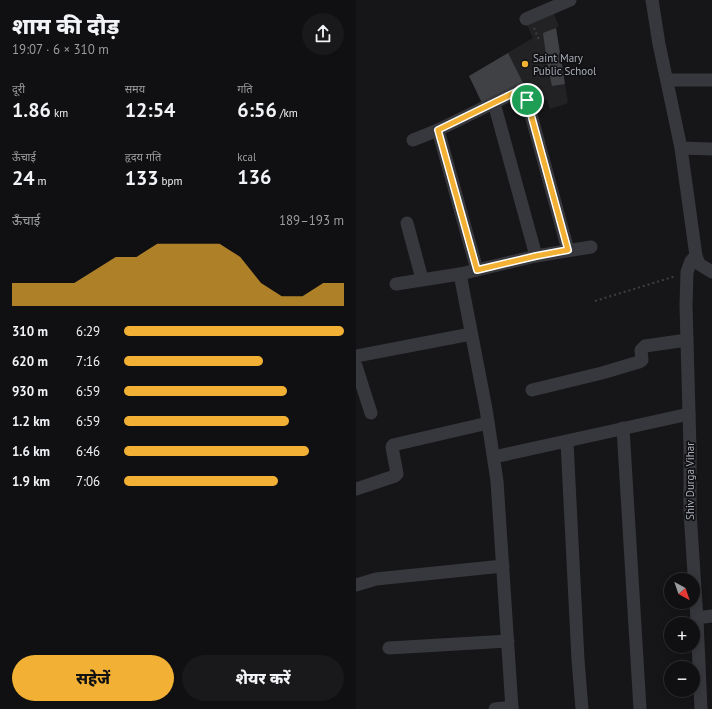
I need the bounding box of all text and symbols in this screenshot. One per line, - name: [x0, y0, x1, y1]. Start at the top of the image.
- text: शाम की दौड़: [12, 12, 119, 40]
- button: share: [302, 13, 344, 55]
- text: 19:07 · 6 × 310 m: [12, 41, 109, 58]
- place label: Saint Mary Public School: [533, 51, 597, 78]
- marker: Saint Mary Public School: [520, 59, 530, 69]
- text: दूरी: [12, 82, 25, 96]
- text: समय: [125, 82, 145, 96]
- text: गति: [237, 82, 253, 96]
- pin: [510, 83, 544, 117]
- icon: arrive: [516, 89, 538, 111]
- text: 1.86: [12, 97, 51, 123]
- text: 12:54: [125, 97, 175, 123]
- text: 6:56: [237, 97, 277, 123]
- text: km: [51, 106, 68, 120]
- text: /km: [277, 106, 298, 120]
- text: ऊँचाई: [12, 150, 36, 164]
- text: हृदय गति: [125, 150, 161, 164]
- text: kcal: [237, 150, 256, 164]
- text: 136: [237, 164, 271, 190]
- text: 24: [12, 165, 35, 191]
- text: 133: [125, 165, 159, 191]
- text: m: [35, 174, 47, 188]
- text: bpm: [159, 174, 182, 188]
- text: ऊँचाई: [12, 212, 40, 229]
- text: 189–193 m: [279, 212, 344, 229]
- text: 310 m: [12, 323, 48, 340]
- text: 6:29: [76, 323, 100, 340]
- text: 620 m: [12, 353, 48, 370]
- text: 7:16: [76, 353, 100, 370]
- text: 930 m: [12, 383, 48, 400]
- text: 6:59: [76, 383, 100, 400]
- text: 1.2 km: [12, 413, 50, 430]
- text: 6:59: [76, 413, 100, 430]
- street label: Shiv Durga Vihar: [683, 442, 697, 520]
- text: 1.6 km: [12, 443, 50, 460]
- text: 6:46: [76, 443, 100, 460]
- text: 1.9 km: [12, 473, 50, 490]
- text: 7:06: [76, 473, 100, 490]
- north arrow: [664, 573, 700, 609]
- map controls: [664, 573, 700, 697]
- button: +: [664, 617, 700, 653]
- button: सहेजें: [12, 655, 174, 701]
- button: शेयर करें: [182, 655, 344, 701]
- button: −: [664, 661, 700, 697]

